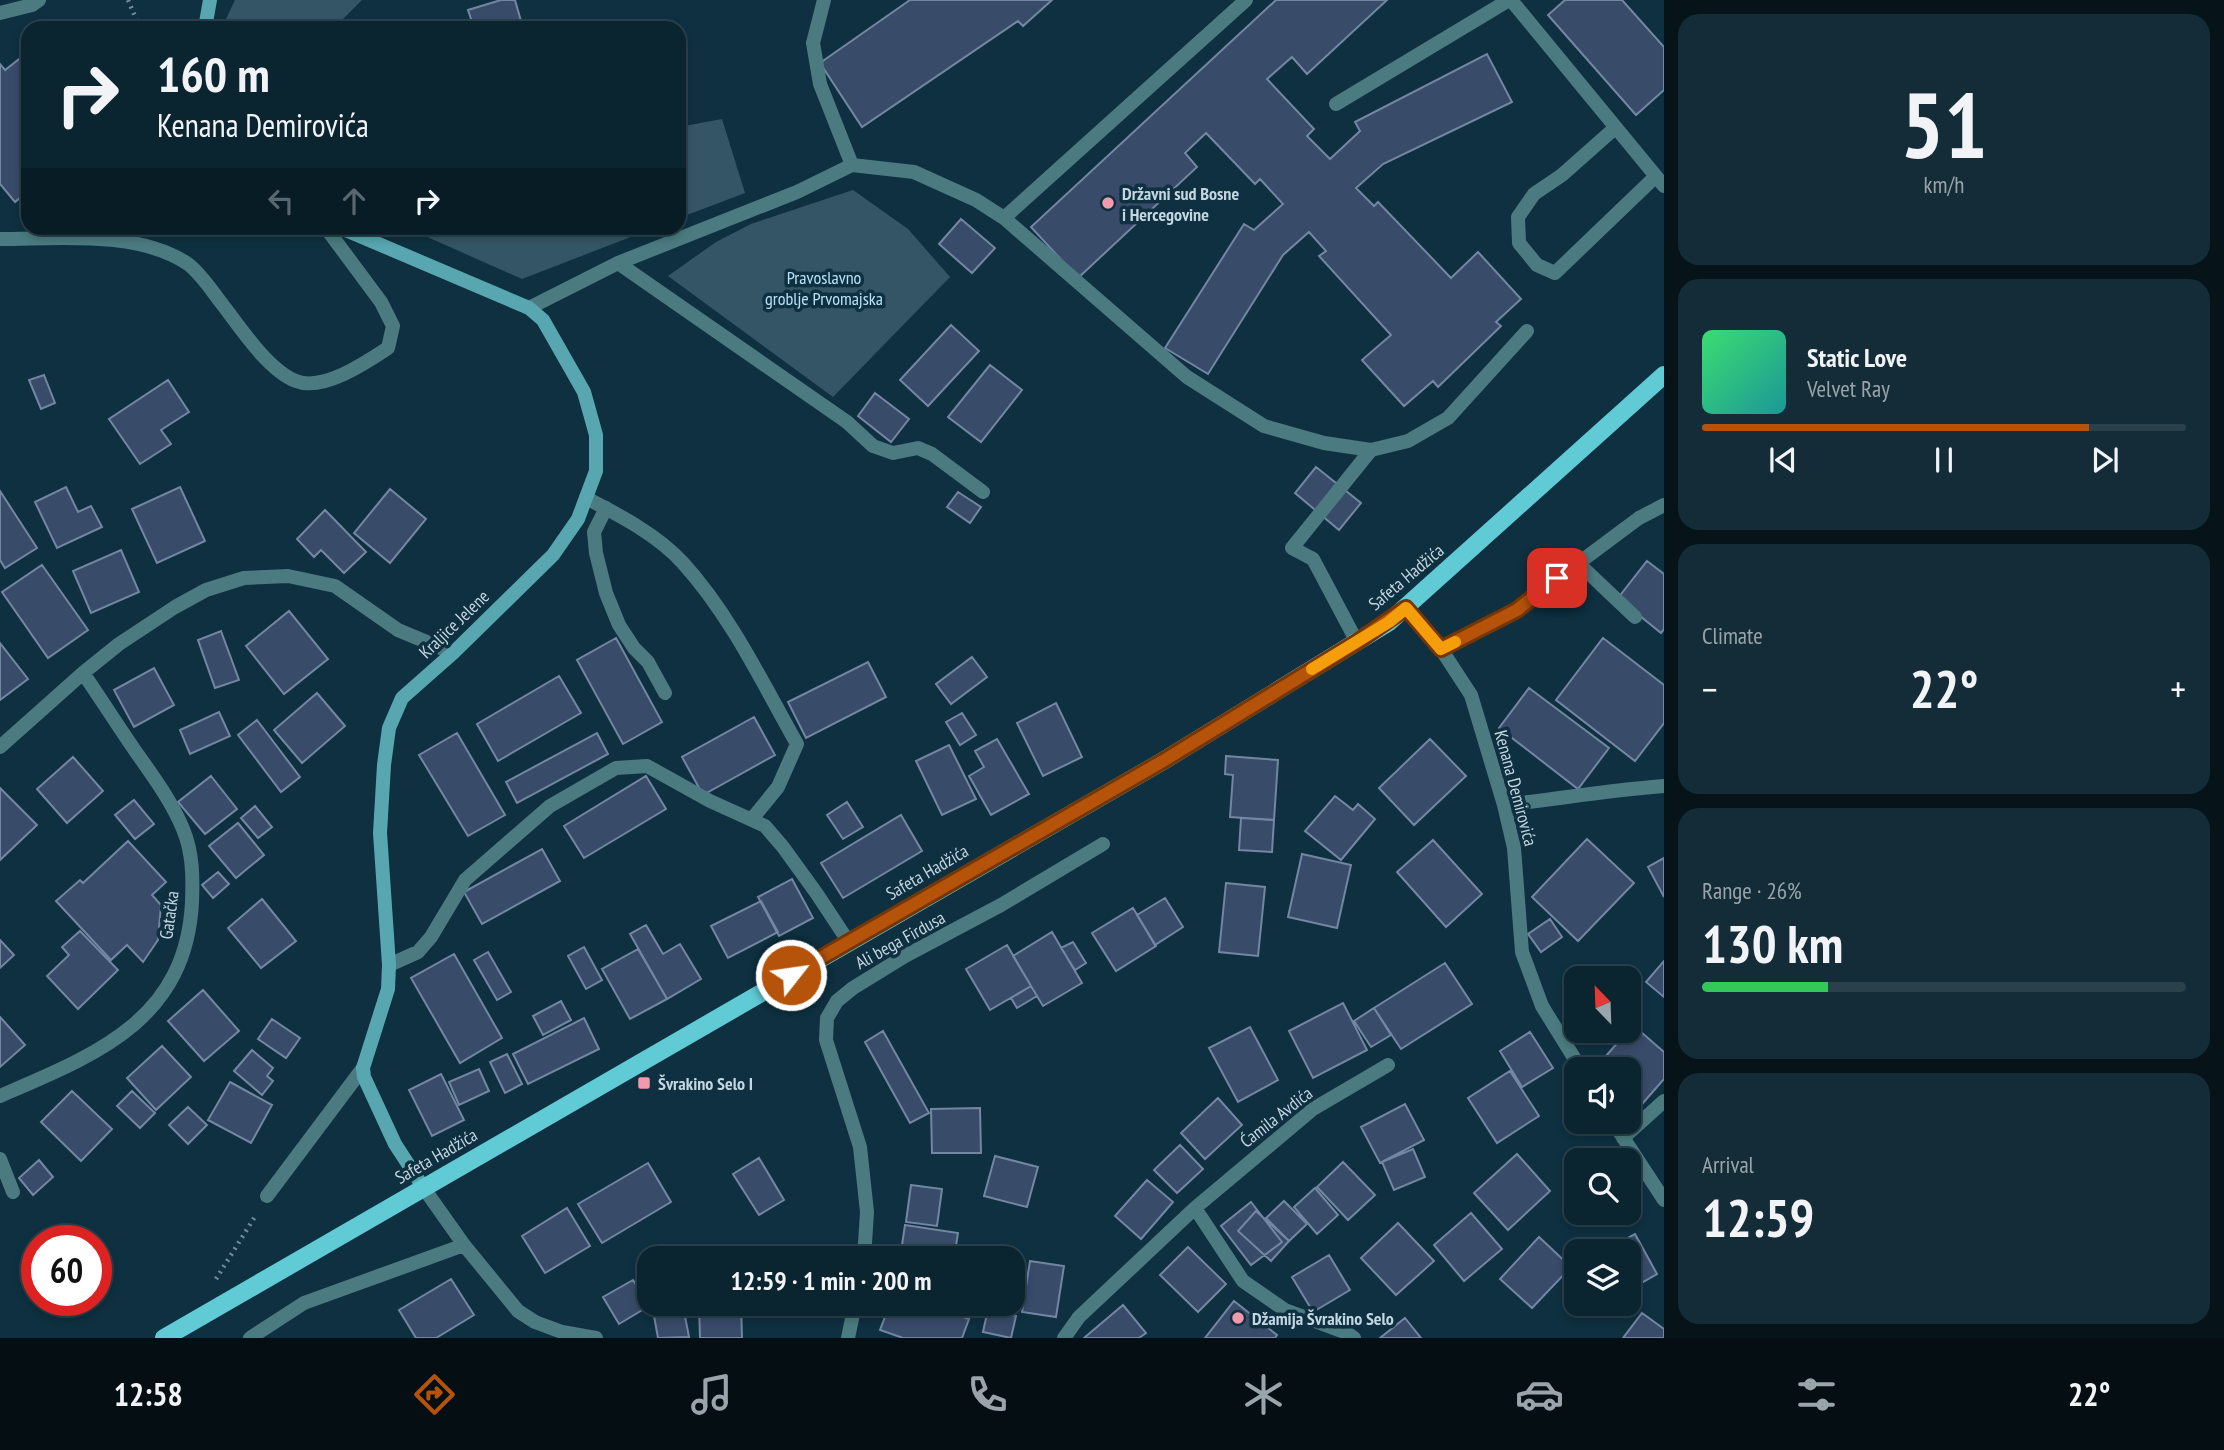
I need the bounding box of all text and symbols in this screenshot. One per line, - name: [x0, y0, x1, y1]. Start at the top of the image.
- text: 160 m: [157, 42, 270, 106]
- icon: right: [42, 49, 133, 140]
- text: 51: [1901, 65, 1988, 183]
- text: Kenana Demirovića: [157, 104, 369, 146]
- text: km/h: [1924, 170, 1964, 199]
- icon: left: [262, 182, 300, 220]
- icon: ahead: [335, 182, 373, 220]
- icon: right: [408, 182, 446, 220]
- place label: Državni sud Bosne i Hercegovine: [1122, 182, 1239, 226]
- marker: Državni sud Bosne i Hercegovine: [1100, 195, 1116, 211]
- park label: Pravoslavno groblje Prvomajska: [765, 266, 883, 310]
- text: Static Love: [1807, 341, 1907, 374]
- text: Velvet Ray: [1807, 374, 1890, 403]
- icon: previous: [1764, 441, 1802, 479]
- icon: pause: [1925, 441, 1963, 479]
- icon: next: [2086, 441, 2124, 479]
- street label: Safeta Hadžića: [1364, 539, 1448, 615]
- pin: [1527, 548, 1587, 608]
- icon: arrive: [1538, 559, 1576, 597]
- street label: Kraljice Jelene: [414, 585, 494, 663]
- text: Climate: [1702, 621, 1763, 650]
- text: 22°: [1910, 655, 1978, 722]
- text: −: [1702, 664, 1718, 713]
- text: +: [2170, 664, 2186, 713]
- street label: Kenana Demirovića: [1489, 727, 1543, 849]
- street label: Safeta Hadžića: [882, 839, 972, 905]
- text: Range · 26%: [1702, 876, 1802, 905]
- street label: Gatačka: [154, 889, 184, 941]
- street label: Ali bega Firdusa: [851, 906, 949, 974]
- text: 130 km: [1702, 910, 1843, 977]
- position arrow: [754, 938, 828, 1012]
- north arrow: [1564, 966, 1642, 1043]
- map controls: [1564, 966, 1641, 1316]
- button: sound: [1564, 1057, 1641, 1134]
- place label: Švrakino Selo I: [658, 1072, 753, 1095]
- marker: Švrakino Selo I: [636, 1075, 652, 1091]
- street label: Ćamila Avdića: [1235, 1082, 1317, 1152]
- street label: Safeta Hadžića: [391, 1123, 481, 1189]
- button: search: [1564, 1148, 1641, 1225]
- text: Arrival: [1702, 1150, 1754, 1179]
- text: 12:59: [1702, 1184, 1814, 1251]
- speed limit sign: 60: [21, 1225, 112, 1316]
- button: layers: [1564, 1239, 1641, 1316]
- text: 12:59 · 1 min · 200 m: [731, 1264, 931, 1297]
- place label: Džamija Švrakino Selo: [1252, 1307, 1394, 1330]
- marker: Džamija Švrakino Selo: [1230, 1310, 1246, 1326]
- icon: directions: [410, 1370, 459, 1419]
- icon: music: [687, 1370, 736, 1419]
- icon: phone: [963, 1370, 1012, 1419]
- icon: climate: [1239, 1370, 1288, 1419]
- icon: car: [1515, 1370, 1564, 1419]
- icon: filters: [1792, 1370, 1841, 1419]
- text: 12:58: [114, 1373, 183, 1415]
- text: 22°: [2068, 1373, 2110, 1415]

